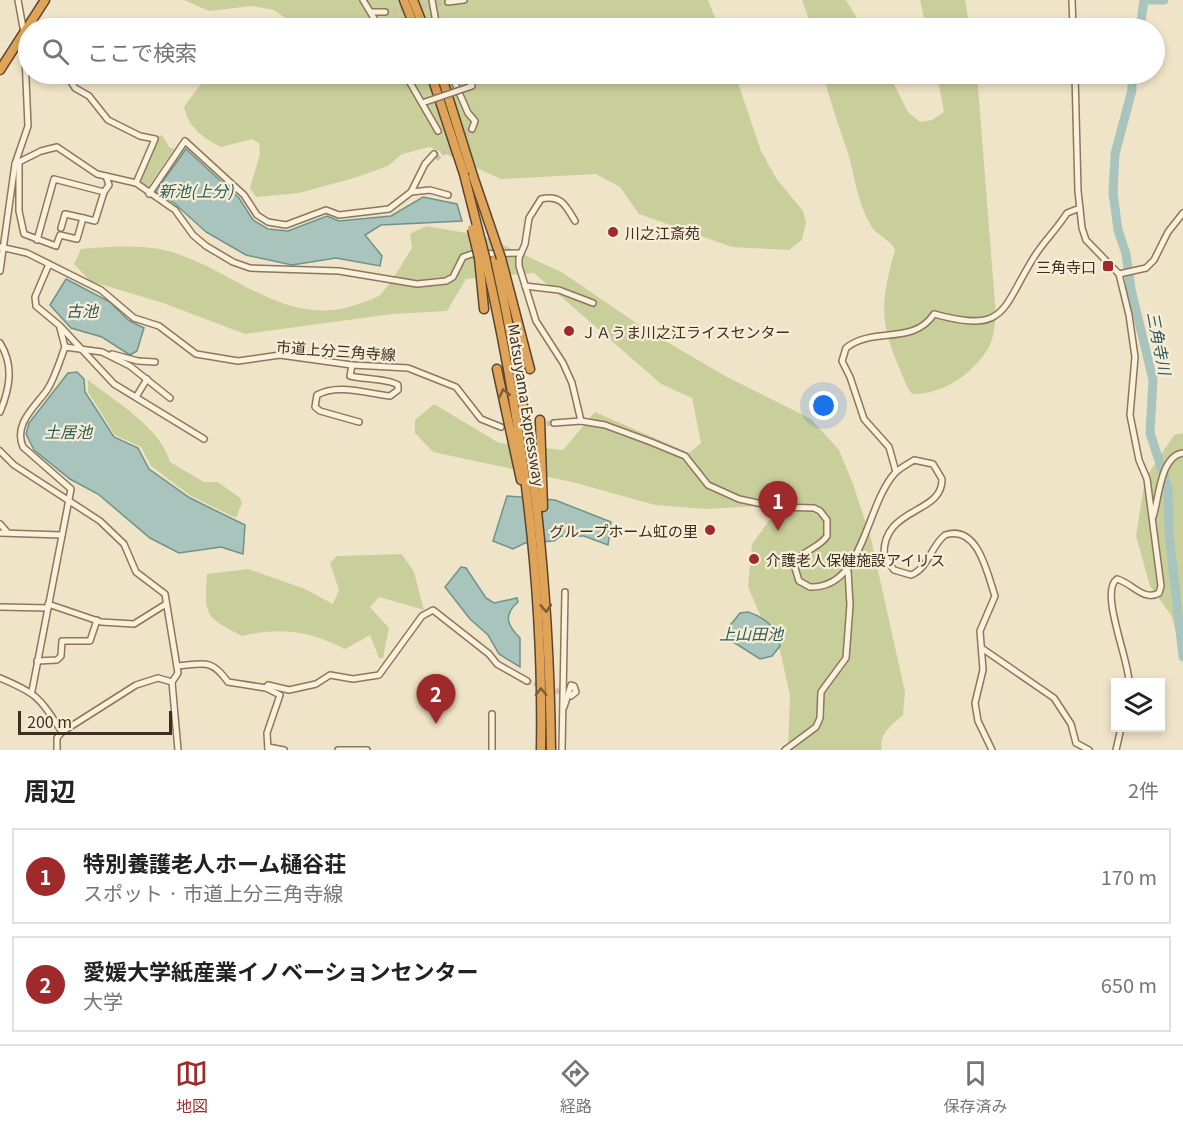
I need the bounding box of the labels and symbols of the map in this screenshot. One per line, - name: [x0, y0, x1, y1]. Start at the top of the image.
- water label: 新池(上分): [159, 178, 234, 202]
- place label: 川之江斎苑: [625, 222, 700, 243]
- marker: 川之江斎苑: [606, 225, 620, 239]
- place label: 三角寺口: [1036, 256, 1096, 277]
- marker: 三角寺口: [1101, 259, 1115, 273]
- water label: 古池: [66, 298, 100, 322]
- water label: 三角寺川: [1142, 309, 1178, 379]
- place label: ＪＡうま川之江ライスセンター: [581, 321, 791, 342]
- street label: Matsuyama Expressway: [504, 322, 550, 488]
- marker: ＪＡうま川之江ライスセンター: [562, 324, 576, 338]
- street label: 市道上分三角寺線: [275, 335, 397, 365]
- one-way arrow: [498, 388, 511, 398]
- your location: [809, 391, 838, 420]
- water label: 土居池: [44, 419, 94, 443]
- pin: 1: [758, 482, 798, 531]
- place label: グループホーム虹の里: [549, 520, 698, 541]
- marker: グループホーム虹の里: [703, 523, 717, 537]
- place label: 介護老人保健施設アイリス: [766, 549, 945, 570]
- marker: 介護老人保健施設アイリス: [747, 552, 761, 566]
- one-way arrow: [540, 604, 553, 613]
- water label: 上山田池: [719, 621, 785, 645]
- pin: 2: [416, 674, 456, 724]
- one-way arrow: [535, 687, 547, 696]
- scale bar: [18, 708, 172, 736]

